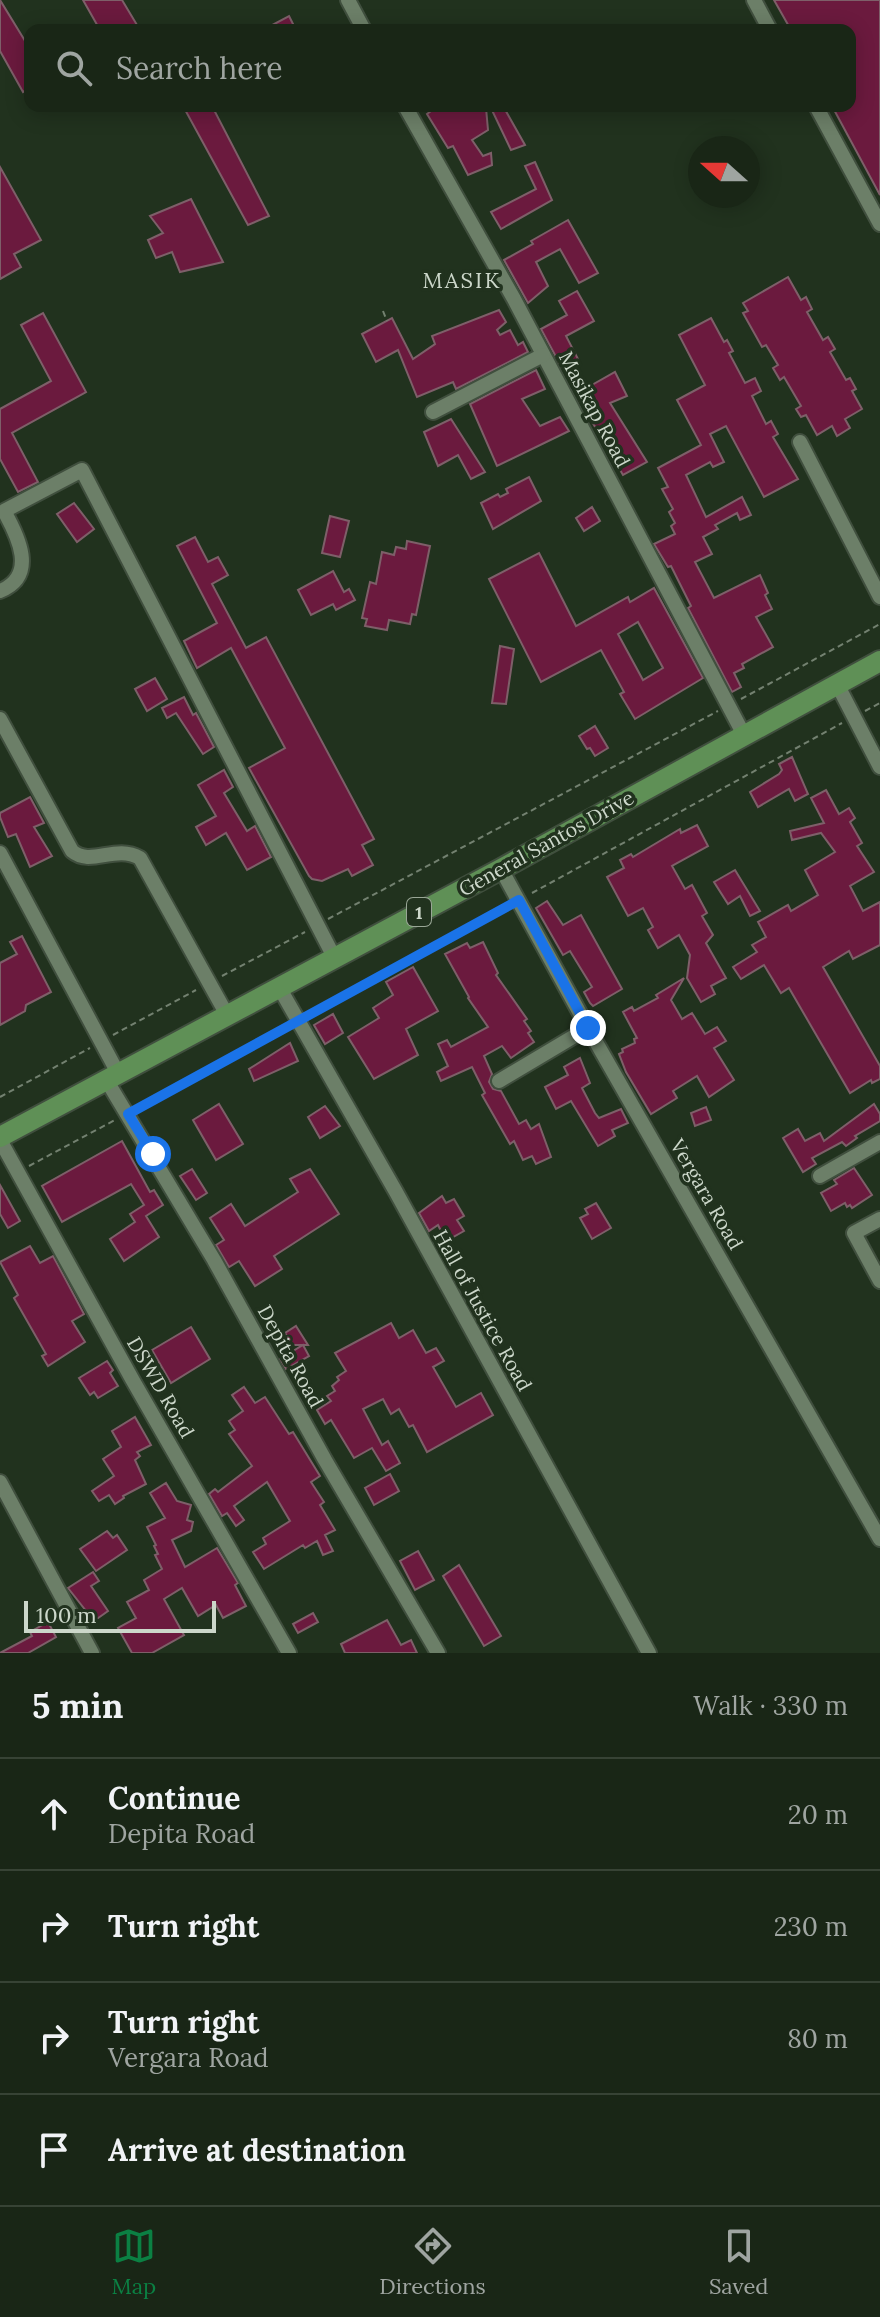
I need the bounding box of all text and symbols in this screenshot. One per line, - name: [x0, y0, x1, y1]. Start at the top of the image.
- search box: [24, 24, 856, 112]
- icon: search: [52, 46, 96, 90]
- text: Search here: [116, 49, 283, 87]
- north arrow: [688, 136, 760, 208]
- district label: MASIK: [423, 266, 501, 294]
- street label: Masikap Road: [554, 347, 636, 472]
- street label: General Santos Drive: [454, 784, 638, 901]
- road number: 1: [407, 898, 431, 926]
- route end: [570, 1010, 606, 1046]
- street label: Vergara Road: [665, 1133, 749, 1254]
- route start: [135, 1136, 171, 1172]
- street label: Hall of Justice Road: [428, 1225, 538, 1395]
- street label: Depita Road: [253, 1300, 329, 1412]
- street label: DSWD Road: [122, 1332, 200, 1442]
- scale bar: [24, 1597, 216, 1633]
- text: 100 m: [36, 1601, 97, 1629]
- text: 5 min: [32, 1684, 123, 1727]
- text: Walk · 330 m: [693, 1689, 848, 1722]
- text: Continue: [108, 1779, 240, 1817]
- icon: ahead: [32, 1792, 76, 1836]
- text: 20 m: [788, 1798, 848, 1831]
- text: Depita Road: [108, 1817, 255, 1850]
- icon: right: [32, 1904, 76, 1948]
- text: Turn right: [108, 1907, 259, 1945]
- text: 230 m: [774, 1910, 848, 1943]
- text: Turn right: [108, 2003, 259, 2041]
- icon: right: [32, 2016, 76, 2060]
- text: 80 m: [787, 2022, 848, 2055]
- text: Vergara Road: [108, 2041, 269, 2074]
- icon: arrive: [32, 2128, 76, 2172]
- text: Arrive at destination: [108, 2131, 406, 2169]
- tab: Map: [112, 2224, 156, 2300]
- tab: Directions: [379, 2224, 486, 2300]
- tab: Saved: [709, 2224, 768, 2300]

